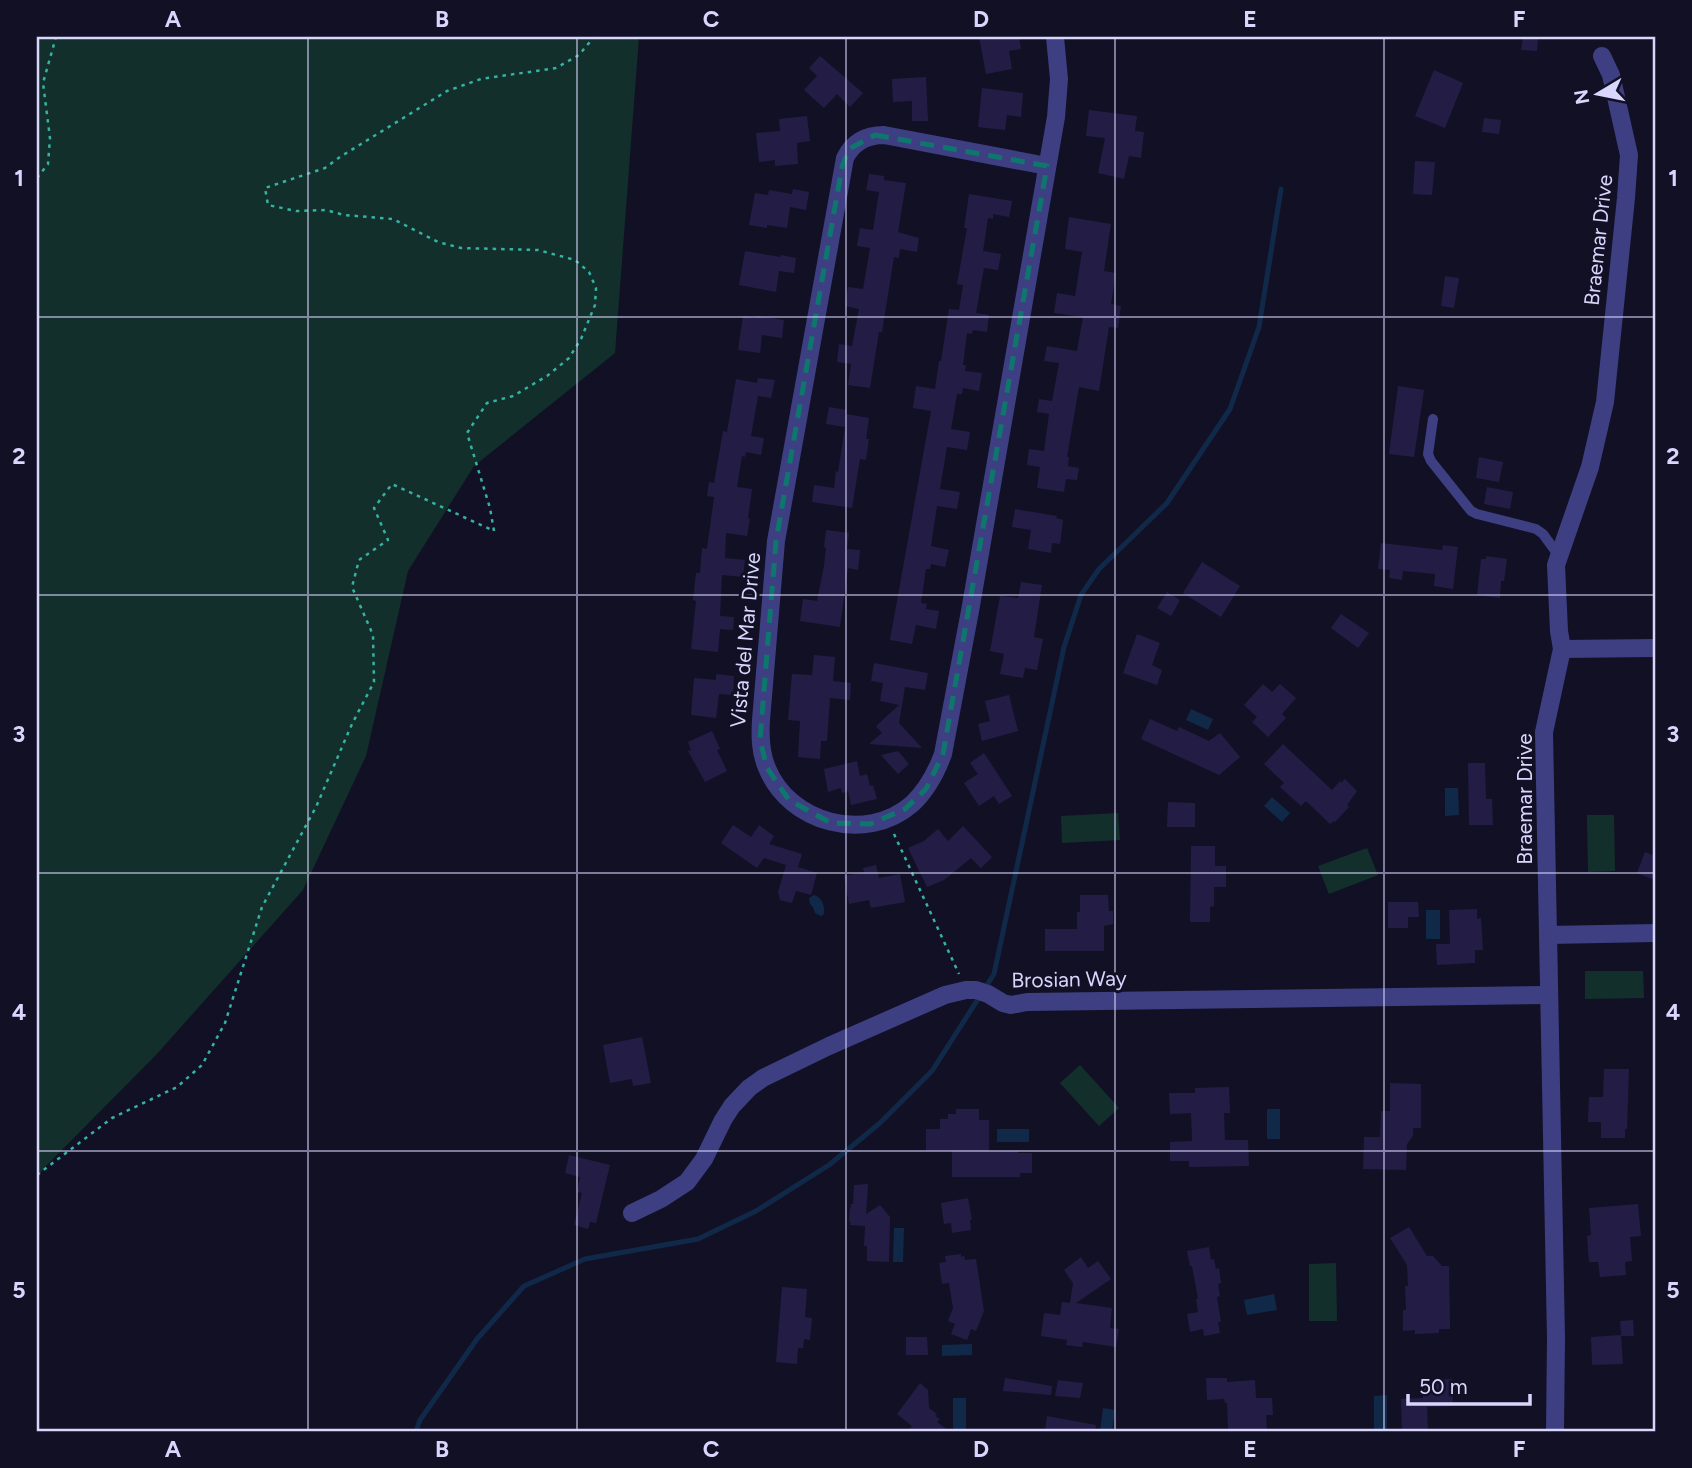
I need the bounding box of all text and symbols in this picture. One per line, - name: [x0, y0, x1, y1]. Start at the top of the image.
- text: A: [165, 5, 182, 33]
- text: B: [435, 5, 449, 33]
- text: C: [703, 5, 720, 33]
- text: D: [973, 5, 989, 33]
- text: E: [1243, 5, 1257, 33]
- text: F: [1513, 5, 1526, 33]
- north arrow: [1562, 60, 1632, 130]
- text: N: [1569, 88, 1594, 106]
- text: 1: [14, 164, 24, 192]
- text: 1: [1668, 164, 1678, 192]
- street label: Braemar Drive: [1579, 173, 1617, 307]
- text: 2: [12, 442, 26, 470]
- text: 2: [1666, 442, 1680, 470]
- street label: Vista del Mar Drive: [725, 551, 765, 729]
- text: 3: [13, 720, 25, 748]
- text: 3: [1667, 720, 1679, 748]
- street label: Braemar Drive: [1512, 733, 1537, 865]
- street label: Brosian Way: [1011, 965, 1127, 993]
- text: 4: [12, 998, 26, 1026]
- text: 4: [1666, 998, 1680, 1026]
- text: 5: [12, 1276, 26, 1304]
- text: 5: [1666, 1276, 1680, 1304]
- scale bar: [1408, 1363, 1531, 1407]
- text: 50 m: [1419, 1374, 1468, 1399]
- text: A: [165, 1435, 182, 1463]
- text: B: [435, 1435, 449, 1463]
- text: C: [703, 1435, 720, 1463]
- text: D: [973, 1435, 989, 1463]
- text: E: [1243, 1435, 1257, 1463]
- text: F: [1513, 1435, 1526, 1463]

